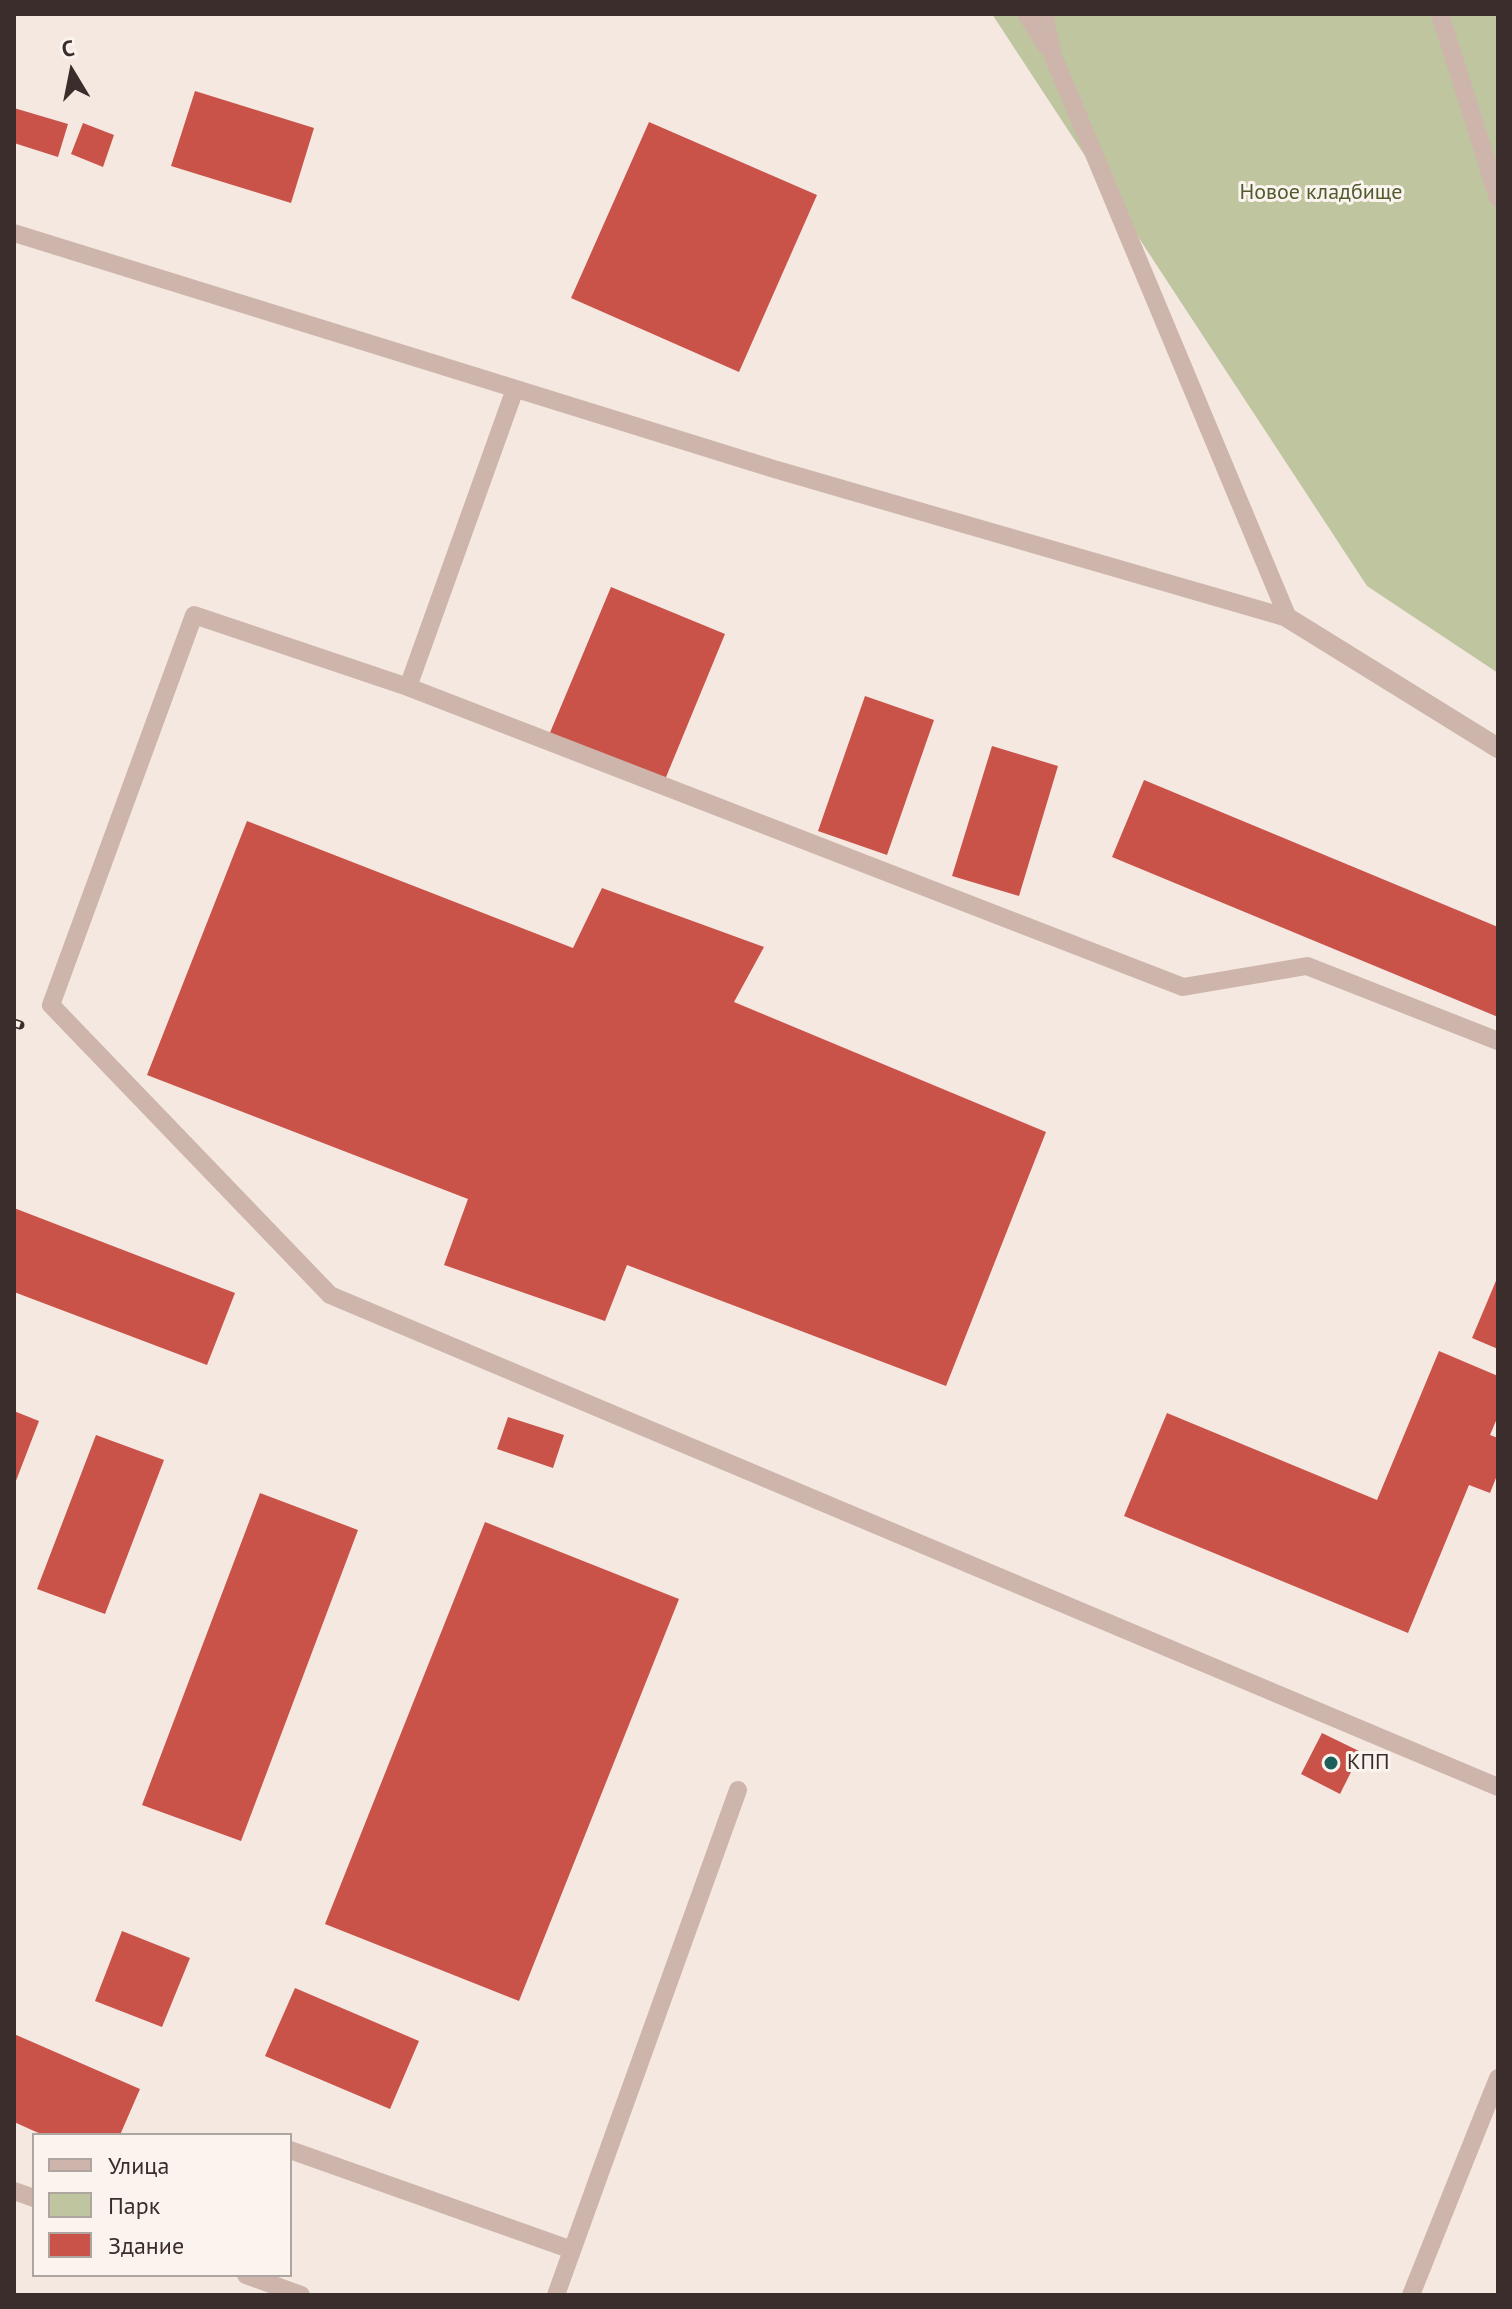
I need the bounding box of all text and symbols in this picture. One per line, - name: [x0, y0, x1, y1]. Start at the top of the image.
- north arrow: [32, 32, 112, 112]
- text: С: [59, 34, 76, 63]
- park label: Новое кладбище: [1240, 180, 1402, 206]
- place label: КПП: [1347, 1750, 1389, 1776]
- marker: КПП: [1322, 1754, 1340, 1772]
- legend: [32, 2133, 292, 2277]
- text: Улица: [108, 2150, 169, 2181]
- text: Парк: [108, 2190, 160, 2221]
- text: Здание: [108, 2230, 184, 2261]

